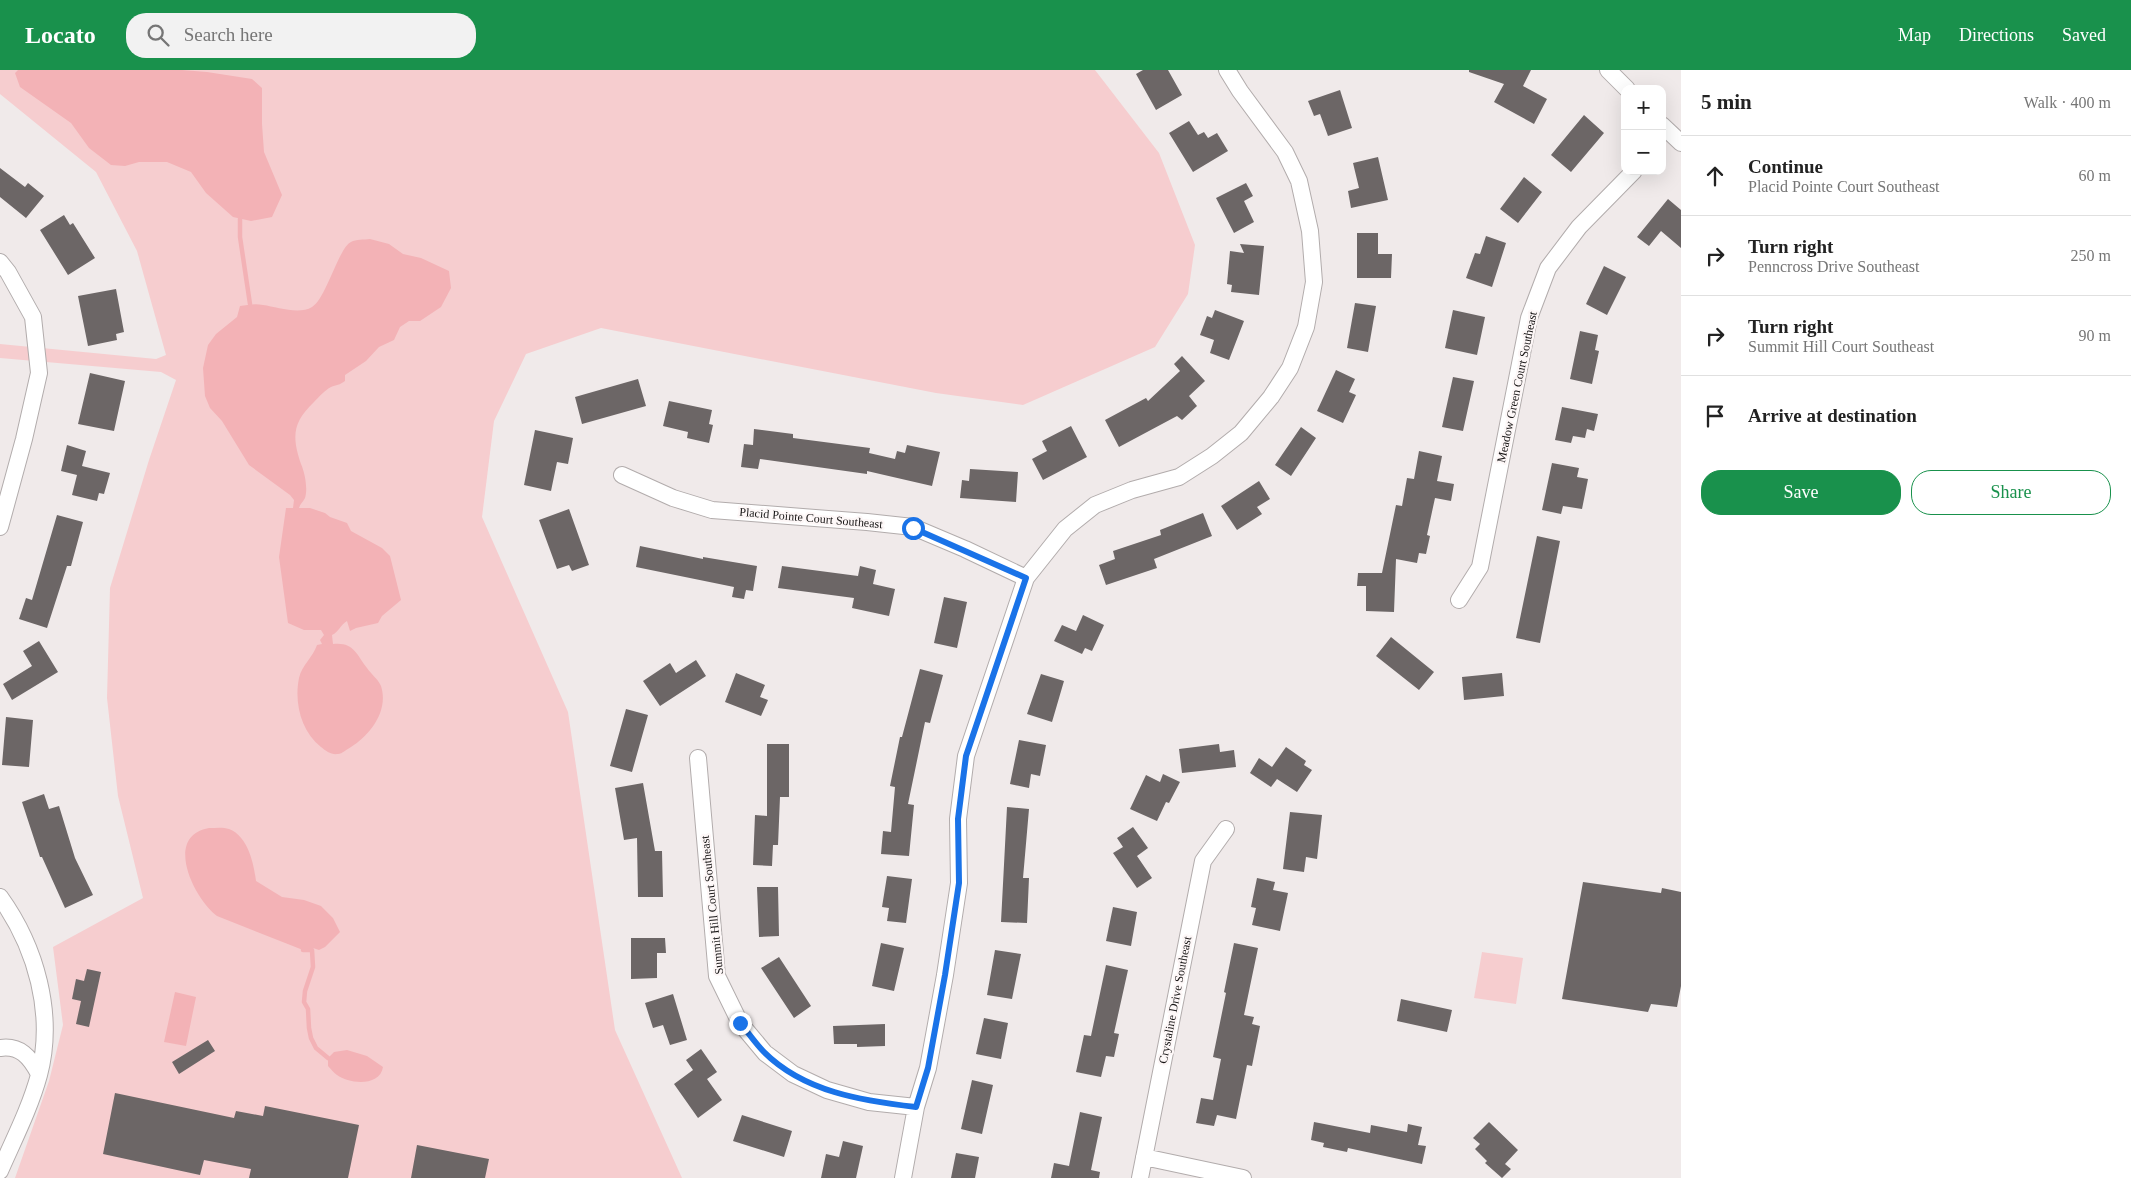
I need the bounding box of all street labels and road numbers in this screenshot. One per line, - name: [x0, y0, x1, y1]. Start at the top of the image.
- street label: Meadow Green Court Southeast: [1494, 309, 1540, 464]
- street label: Placid Pointe Court Southeast: [739, 505, 884, 531]
- street label: Summit Hill Court Southeast: [698, 834, 726, 975]
- street label: Crystaline Drive Southeast: [1156, 935, 1194, 1065]

